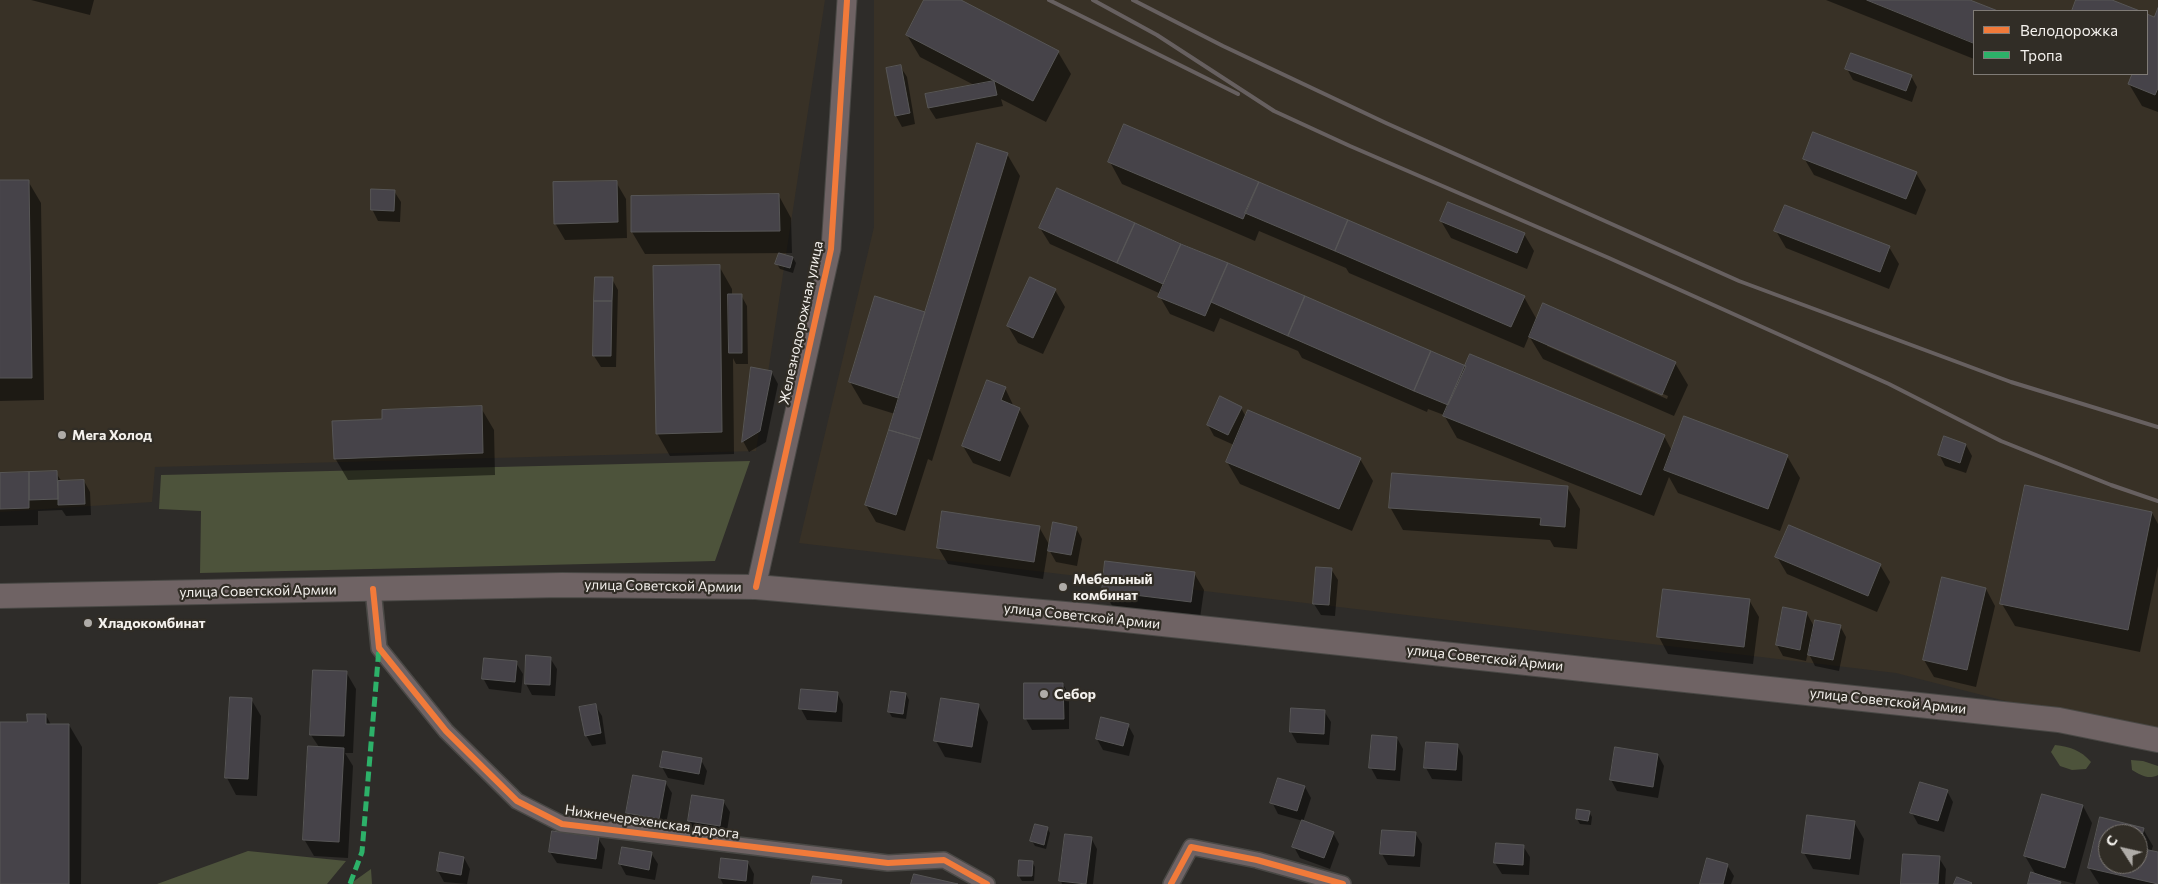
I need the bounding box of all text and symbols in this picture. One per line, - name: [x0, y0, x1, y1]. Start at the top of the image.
- legend: [1973, 10, 2148, 75]
- text: Велодорожка: [2020, 21, 2118, 39]
- text: Тропа: [2020, 46, 2062, 64]
- street label: Железнодорожная улица: [775, 239, 827, 407]
- place label: Мега Холод: [72, 427, 152, 443]
- marker: Мега Холод: [56, 429, 68, 441]
- place label: Мебельный комбинат: [1073, 571, 1153, 604]
- street label: улица Советской Армии: [584, 576, 742, 596]
- street label: улица Советской Армии: [179, 581, 337, 601]
- marker: Мебельный комбинат: [1057, 581, 1069, 593]
- street label: улица Советской Армии: [1003, 599, 1161, 633]
- place label: Хладокомбинат: [98, 615, 206, 631]
- marker: Хладокомбинат: [82, 617, 94, 629]
- street label: улица Советской Армии: [1406, 641, 1564, 675]
- street label: улица Советской Армии: [1809, 684, 1967, 718]
- place label: Себор: [1054, 686, 1096, 702]
- marker: Себор: [1038, 688, 1050, 700]
- street label: Нижнечерехенская дорога: [564, 801, 740, 843]
- north arrow: [2098, 824, 2148, 874]
- text: С: [2101, 832, 2121, 849]

